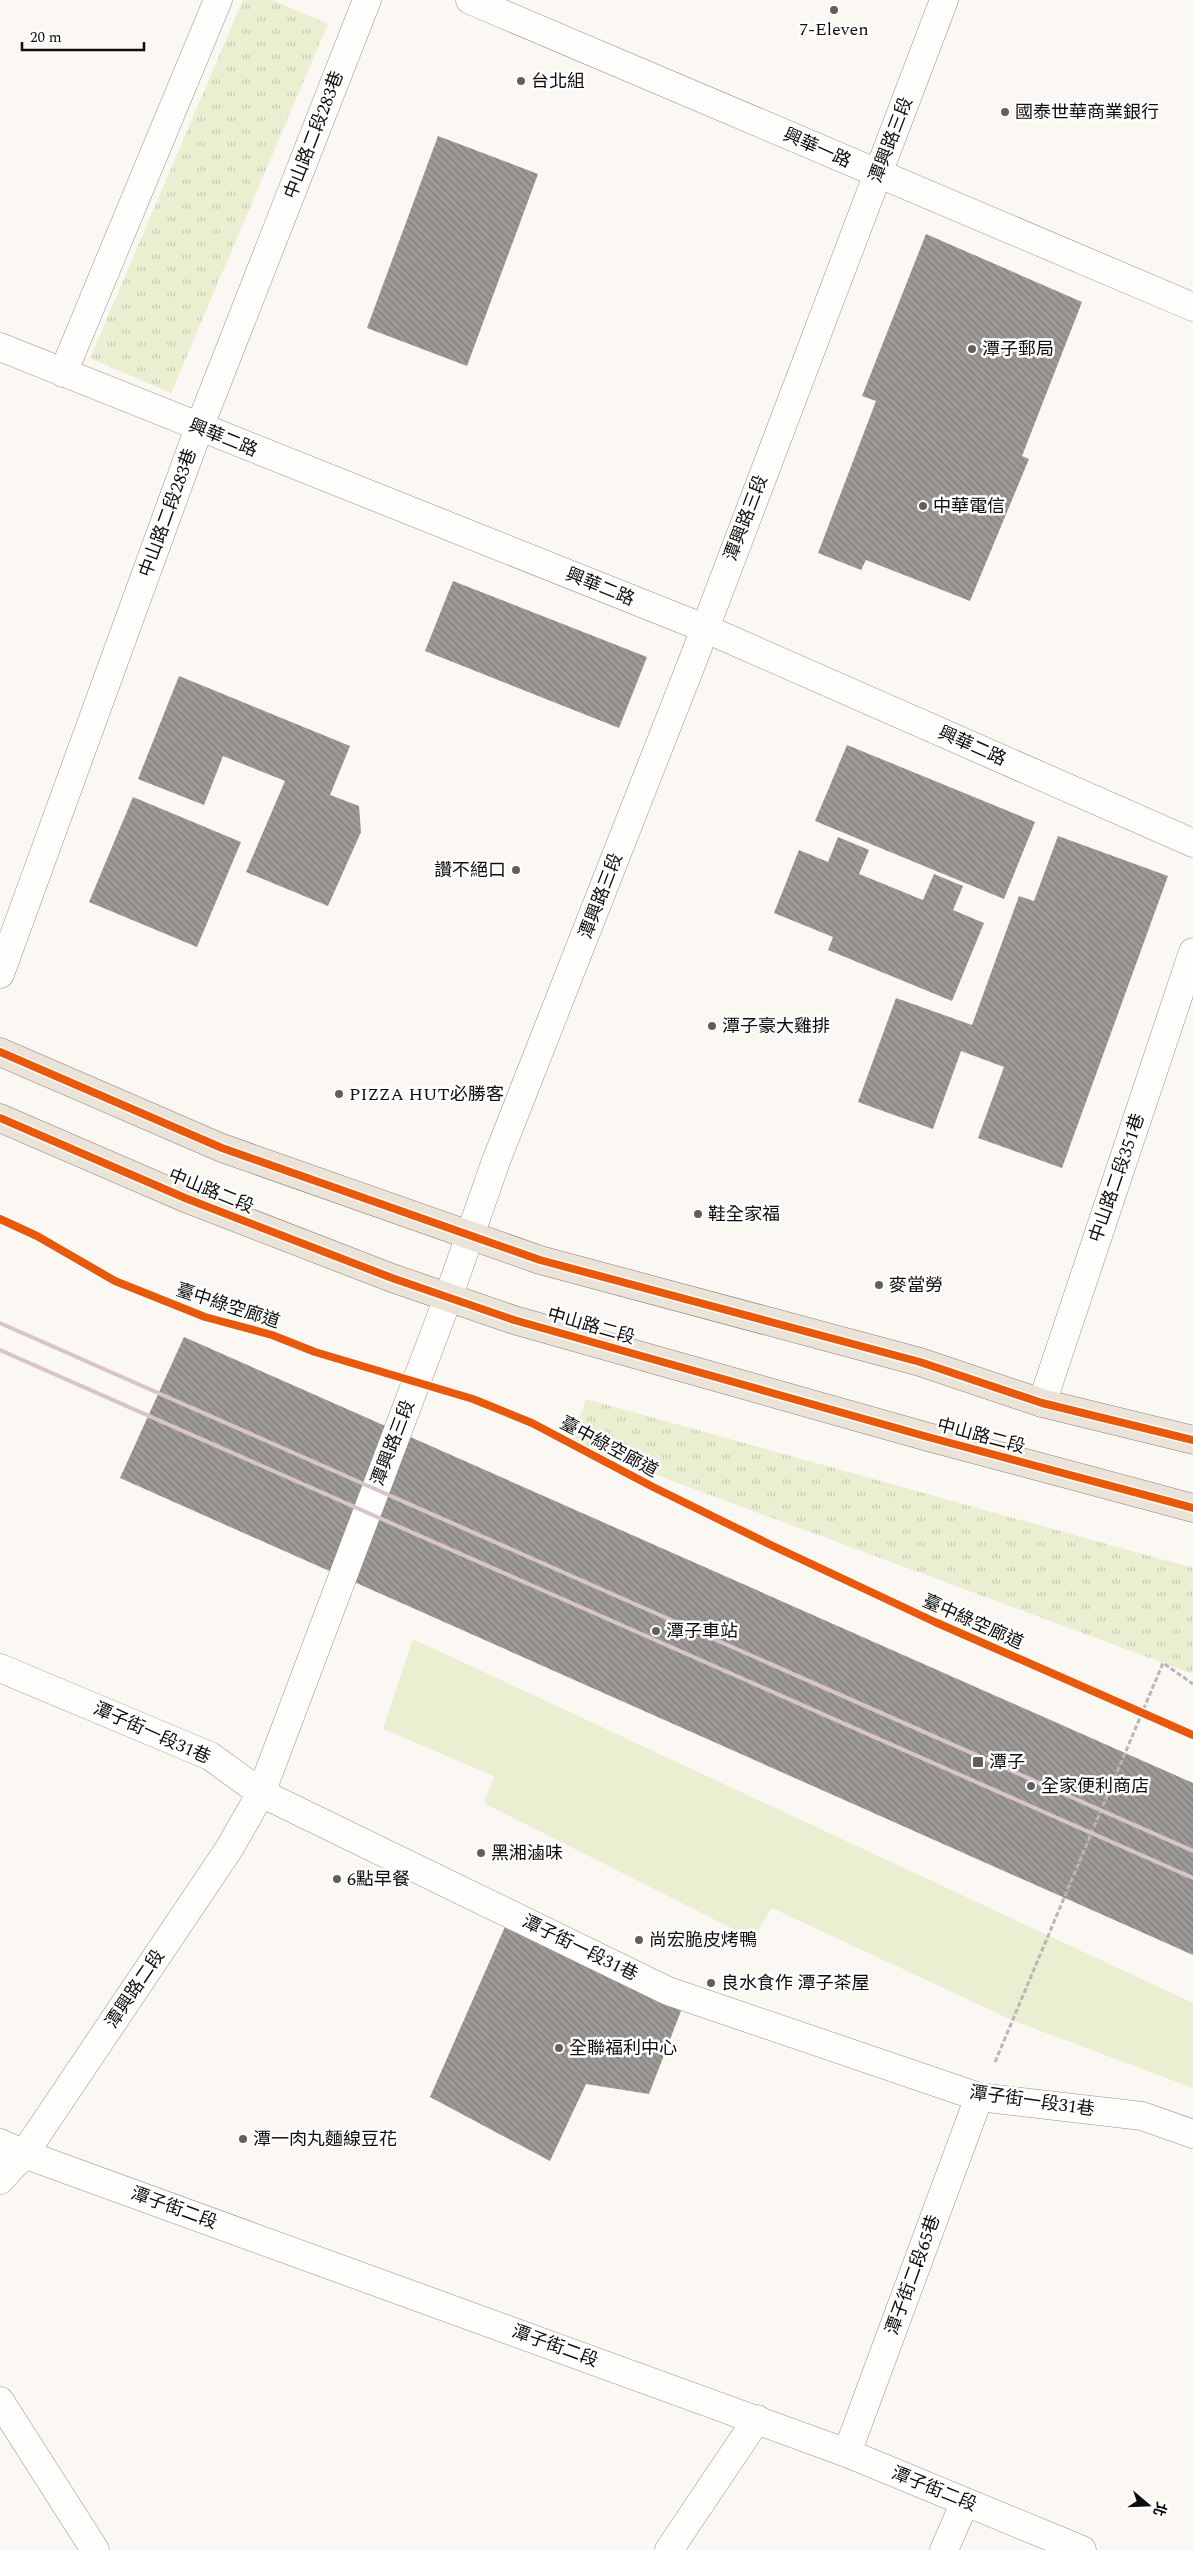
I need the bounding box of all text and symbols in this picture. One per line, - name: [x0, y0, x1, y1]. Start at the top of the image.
- marker: 7-Eleven: [828, 4, 840, 16]
- place label: 7-Eleven: [799, 16, 869, 43]
- scale bar: [22, 20, 145, 52]
- text: 20 m: [30, 26, 62, 49]
- street label: 中山路二段283巷: [277, 67, 351, 203]
- place label: 台北組: [531, 68, 585, 95]
- marker: 台北組: [515, 75, 527, 87]
- street label: 潭興路三段: [862, 93, 920, 187]
- place label: 國泰世華商業銀行: [1015, 99, 1159, 126]
- marker: 國泰世華商業銀行: [999, 106, 1011, 118]
- street label: 興華一路: [779, 121, 855, 175]
- place label: 潭子郵局: [982, 336, 1054, 363]
- marker: 潭子郵局: [966, 343, 978, 355]
- street label: 興華二路: [185, 412, 261, 464]
- street label: 中山路二段283巷: [132, 445, 204, 581]
- street label: 潭興路三段: [717, 471, 775, 565]
- place label: 中華電信: [933, 493, 1005, 520]
- marker: 中華電信: [917, 500, 929, 512]
- street label: 興華二路: [562, 561, 638, 613]
- street label: 興華二路: [934, 719, 1010, 773]
- street label: 潭興路三段: [572, 849, 630, 943]
- place label: 讚不絕口: [434, 857, 506, 884]
- marker: 讚不絕口: [510, 864, 522, 876]
- place label: 潭子豪大雞排: [722, 1013, 830, 1040]
- marker: 潭子豪大雞排: [706, 1020, 718, 1032]
- place label: PIZZA HUT必勝客: [349, 1081, 504, 1108]
- marker: PIZZA HUT必勝客: [333, 1088, 345, 1100]
- street label: 中山路二段351巷: [1082, 1110, 1152, 1246]
- street label: 中山路二段: [164, 1162, 258, 1220]
- place label: 鞋全家福: [708, 1201, 780, 1228]
- marker: 鞋全家福: [692, 1208, 704, 1220]
- place label: 麥當勞: [889, 1272, 943, 1299]
- street label: 臺中綠空廊道: [172, 1276, 284, 1336]
- marker: 麥當勞: [873, 1279, 885, 1291]
- street label: 中山路二段: [544, 1301, 638, 1351]
- street label: 潭興路三段: [364, 1396, 422, 1490]
- street label: 臺中綠空廊道: [555, 1410, 663, 1484]
- street label: 中山路二段: [934, 1411, 1028, 1461]
- street label: 臺中綠空廊道: [918, 1588, 1028, 1656]
- place label: 潭子車站: [666, 1618, 738, 1645]
- marker: 潭子車站: [650, 1625, 662, 1637]
- street label: 潭子街一段31巷: [89, 1695, 215, 1771]
- place label: 潭子: [989, 1749, 1025, 1776]
- marker: 潭子: [971, 1755, 985, 1769]
- place label: 全家便利商店: [1041, 1773, 1149, 1800]
- marker: 全家便利商店: [1025, 1780, 1037, 1792]
- place label: 黑湘滷味: [491, 1840, 563, 1867]
- marker: 黑湘滷味: [475, 1847, 487, 1859]
- place label: 6點早餐: [347, 1866, 410, 1893]
- marker: 6點早餐: [331, 1873, 343, 1885]
- street label: 潭子街一段31巷: [517, 1908, 643, 1988]
- place label: 尚宏脆皮烤鴨: [649, 1927, 757, 1954]
- marker: 尚宏脆皮烤鴨: [633, 1934, 645, 1946]
- street label: 潭興路二段: [99, 1944, 171, 2034]
- place label: 良水食作 潭子茶屋: [721, 1970, 870, 1997]
- marker: 良水食作 潭子茶屋: [705, 1977, 717, 1989]
- place label: 全聯福利中心: [569, 2035, 677, 2062]
- marker: 全聯福利中心: [553, 2042, 565, 2054]
- street label: 潭子街一段31巷: [968, 2079, 1096, 2123]
- place label: 潭一肉丸麵線豆花: [253, 2126, 397, 2153]
- marker: 潭一肉丸麵線豆花: [237, 2133, 249, 2145]
- street label: 潭子街二段: [127, 2180, 221, 2236]
- street label: 潭子街二段65巷: [879, 2211, 947, 2339]
- street label: 潭子街二段: [508, 2318, 602, 2374]
- street label: 潭子街二段: [887, 2460, 981, 2518]
- north arrow: [1123, 2480, 1173, 2530]
- text: 北: [1148, 2499, 1172, 2519]

